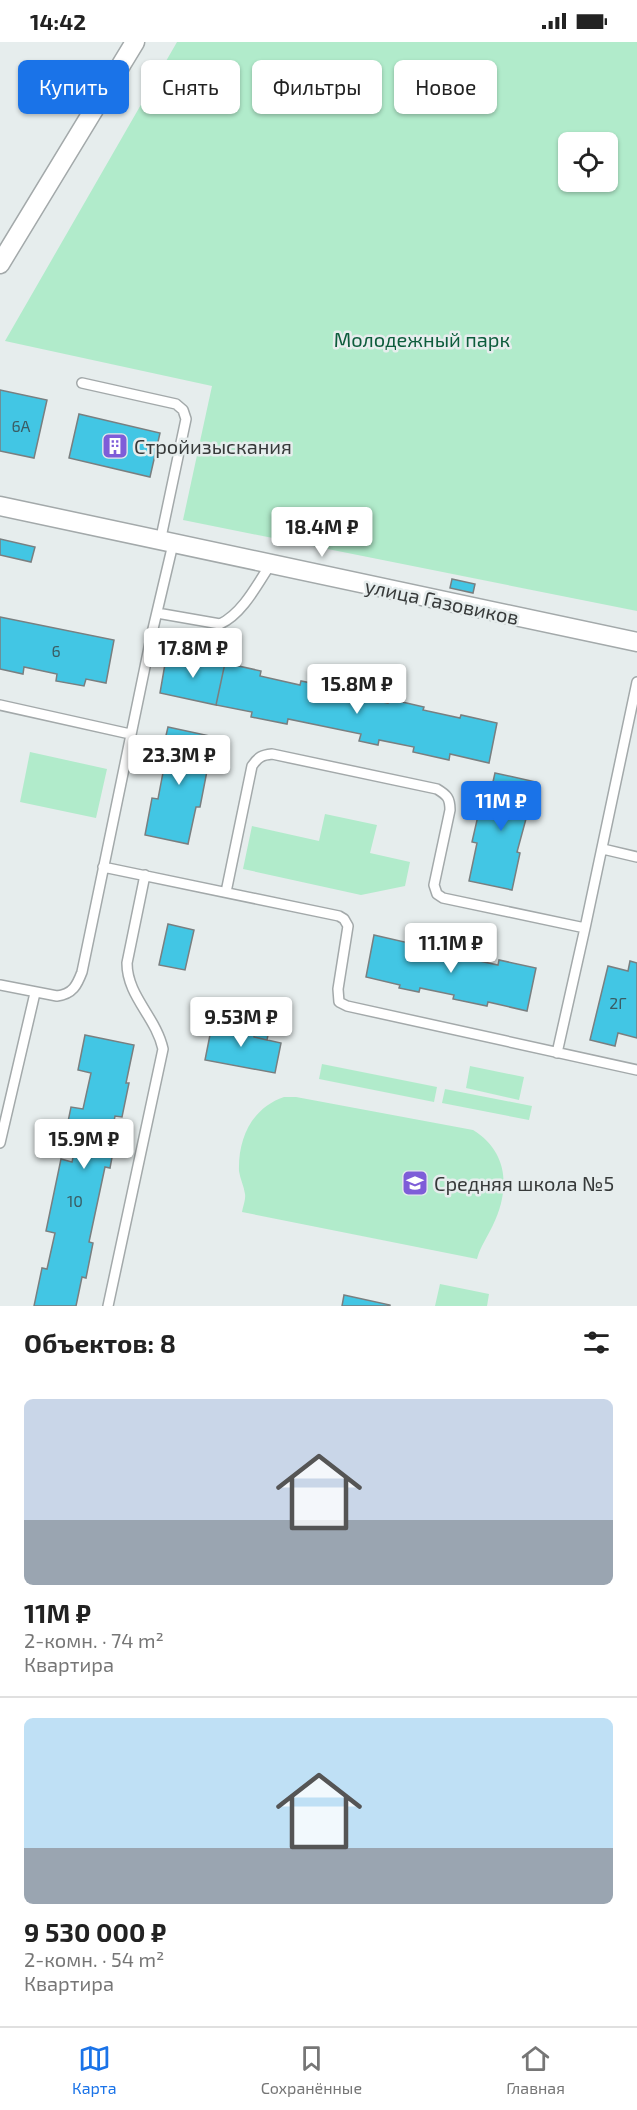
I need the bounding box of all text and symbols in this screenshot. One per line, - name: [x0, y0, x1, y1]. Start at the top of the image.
- text: 14:42: [30, 8, 86, 34]
- chip: Купить: [18, 60, 129, 114]
- chip: Снять: [141, 60, 240, 114]
- chip: Фильтры: [252, 60, 382, 114]
- chip: Новое: [394, 60, 497, 114]
- map controls: [558, 132, 618, 192]
- button: locate: [558, 132, 618, 192]
- park label: Молодежный парк: [334, 327, 511, 351]
- house number: 6А: [11, 416, 31, 435]
- building icon: Стройизыскания: [100, 431, 130, 461]
- place label: Стройизыскания: [134, 434, 292, 458]
- pin: 18.4M ₽: [267, 507, 377, 558]
- text: 18.4M ₽: [285, 514, 359, 538]
- street label: улица Газовиков: [363, 573, 521, 630]
- pin: 17.8M ₽: [138, 628, 248, 679]
- text: 17.8M ₽: [158, 635, 228, 659]
- house number: 6: [51, 641, 61, 660]
- pin: 15.8M ₽: [302, 664, 412, 715]
- text: 15.8M ₽: [321, 671, 393, 695]
- pin: 23.3M ₽: [124, 735, 234, 786]
- text: 23.3M ₽: [142, 742, 216, 766]
- pin: 11M ₽: [459, 781, 543, 832]
- text: 11M ₽: [475, 788, 527, 812]
- pin: 11.1M ₽: [396, 923, 506, 974]
- text: 11.1M ₽: [419, 930, 483, 954]
- house number: 2Г: [609, 993, 627, 1012]
- pin: 9.53M ₽: [186, 997, 296, 1048]
- text: 9.53M ₽: [204, 1004, 278, 1028]
- pin: 15.9M ₽: [29, 1119, 139, 1170]
- text: 15.9M ₽: [49, 1126, 119, 1150]
- school or university icon: Средняя школа №5: [400, 1168, 430, 1198]
- place label: Средняя школа №5: [434, 1171, 614, 1195]
- house number: 10: [67, 1191, 83, 1210]
- icon: filters: [580, 1326, 613, 1359]
- text: Объектов: 8: [24, 1327, 176, 1358]
- icon: home: [265, 1438, 373, 1546]
- text: 11M ₽: [24, 1597, 91, 1628]
- text: 2-комн. · 74 m²: [24, 1628, 164, 1652]
- text: Квартира: [24, 1652, 114, 1676]
- icon: home: [265, 1757, 373, 1865]
- text: 9 530 000 ₽: [24, 1916, 166, 1947]
- text: 2-комн. · 54 m²: [24, 1947, 164, 1971]
- text: Квартира: [24, 1971, 114, 1995]
- tab: Карта: [72, 2042, 117, 2097]
- tab: Сохранённые: [261, 2042, 362, 2097]
- tab: Главная: [506, 2042, 565, 2097]

